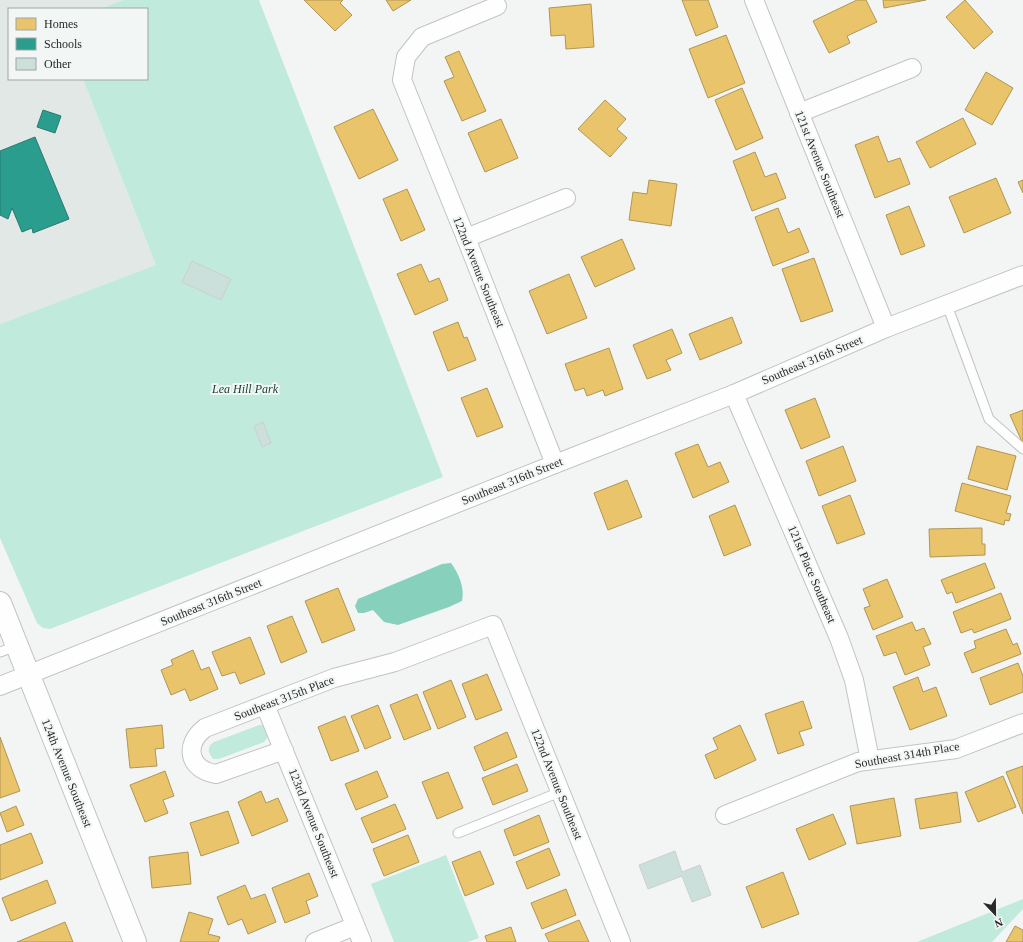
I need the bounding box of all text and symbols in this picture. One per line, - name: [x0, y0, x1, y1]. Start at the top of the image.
- legend: [8, 8, 148, 80]
- text: Homes: [44, 17, 78, 31]
- text: Schools: [44, 37, 82, 51]
- text: Other: [44, 57, 71, 71]
- street label: 121st Avenue Southeast: [792, 108, 848, 220]
- street label: 122nd Avenue Southeast: [450, 214, 508, 330]
- street label: Southeast 316th Street: [760, 332, 865, 388]
- park label: Lea Hill Park: [211, 382, 279, 396]
- street label: Southeast 316th Street: [459, 454, 565, 508]
- street label: 121st Place Southeast: [785, 523, 839, 626]
- street label: Southeast 316th Street: [158, 575, 264, 629]
- street label: Southeast 315th Place: [232, 672, 336, 724]
- street label: 124th Avenue Southeast: [39, 717, 95, 830]
- street label: 122nd Avenue Southeast: [528, 726, 586, 842]
- street label: Southeast 314th Place: [854, 739, 960, 771]
- street label: 123rd Avenue Southeast: [286, 766, 343, 880]
- north arrow: [975, 894, 1015, 934]
- text: N: [993, 916, 1005, 930]

